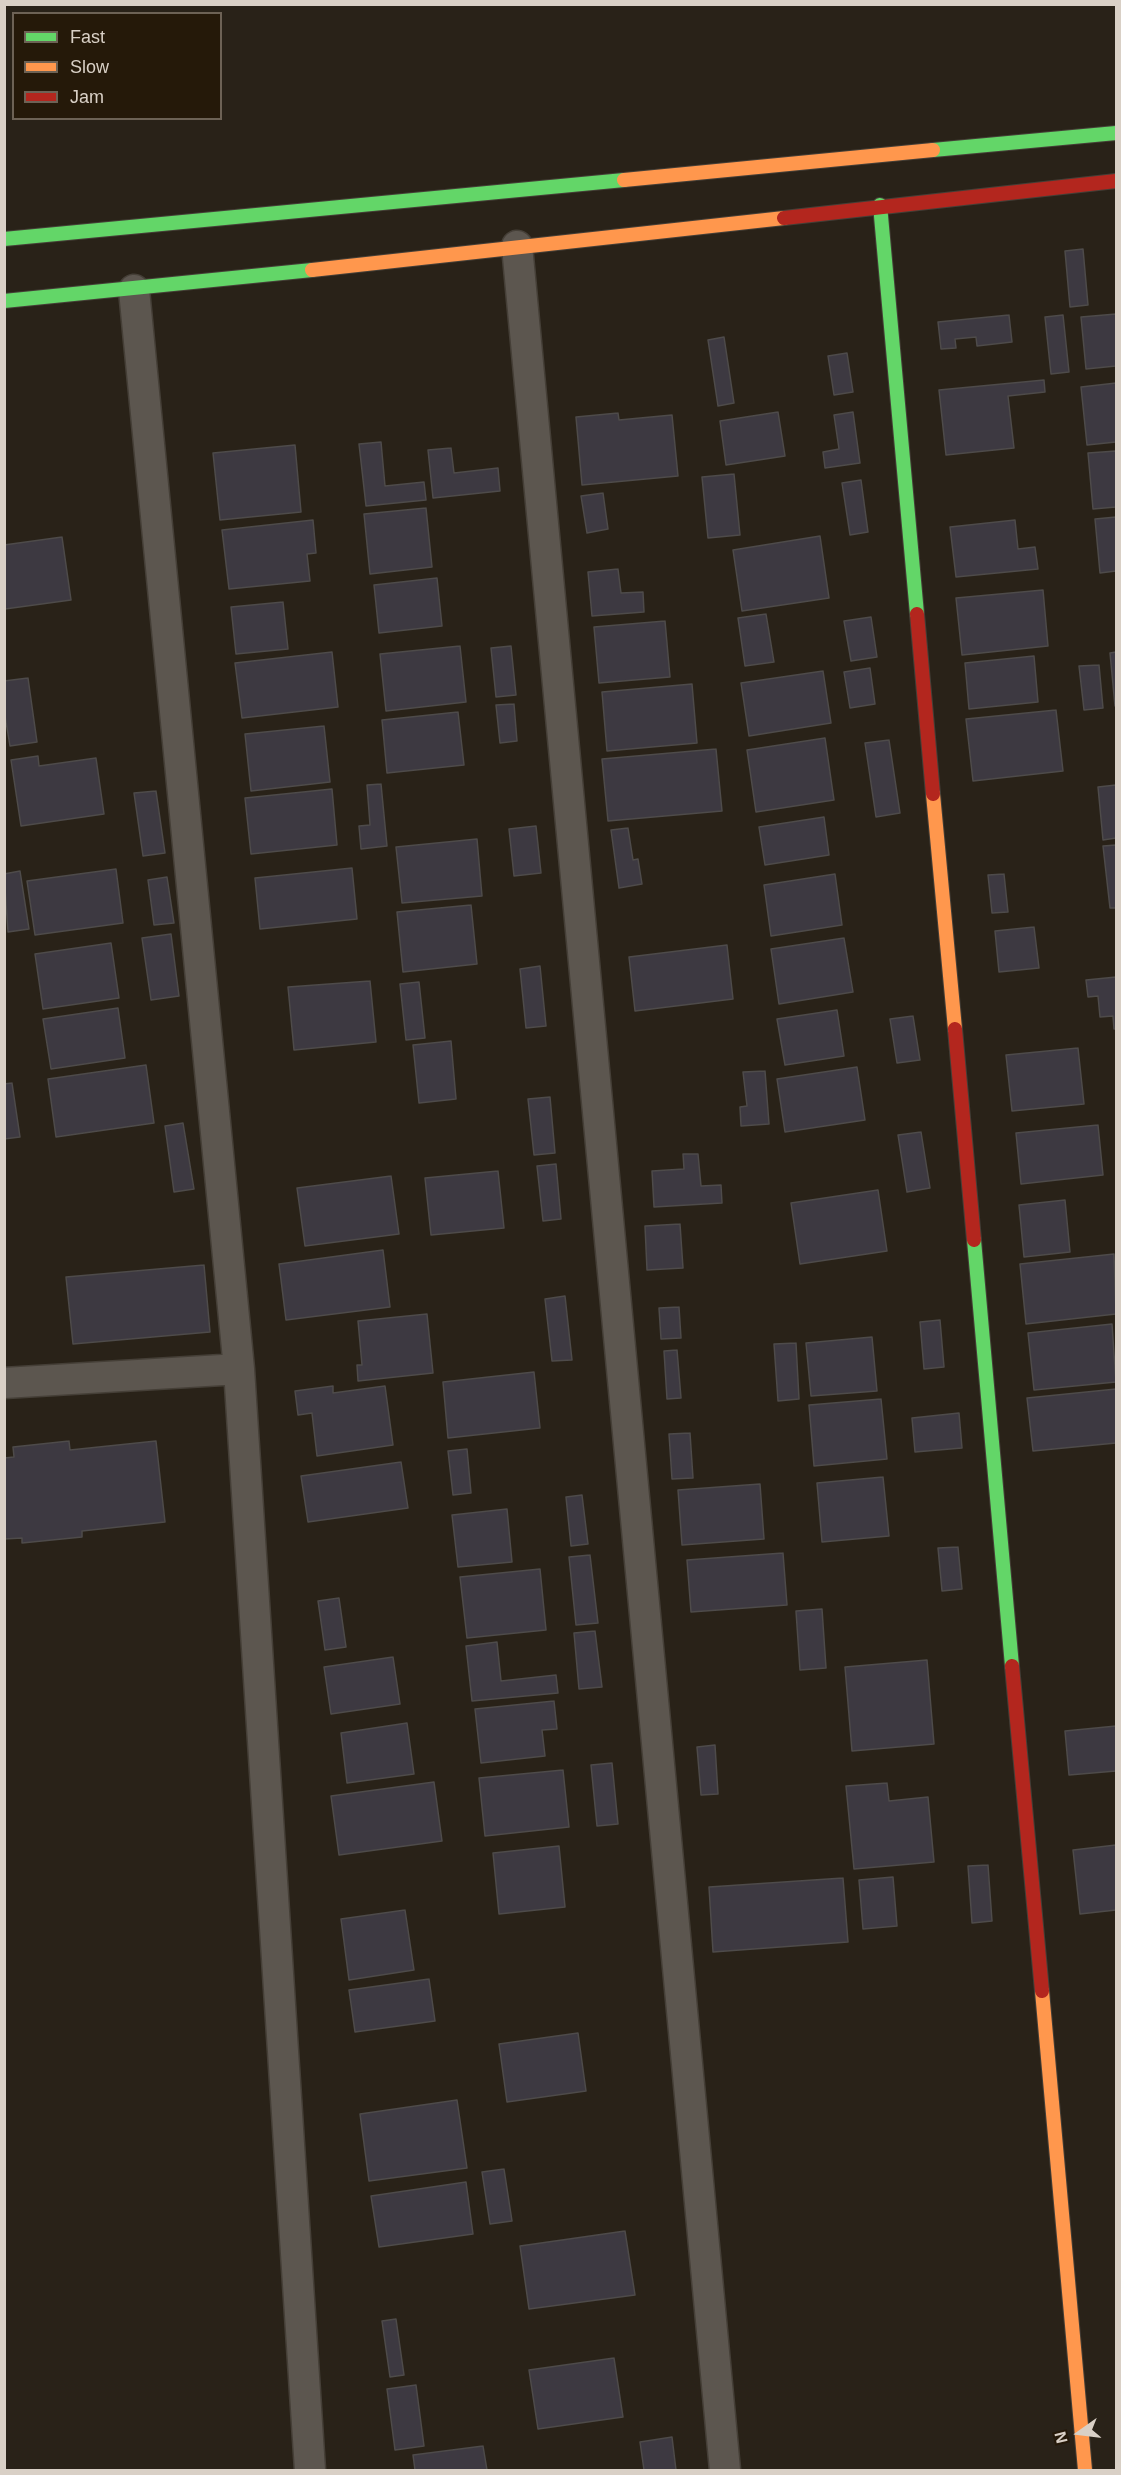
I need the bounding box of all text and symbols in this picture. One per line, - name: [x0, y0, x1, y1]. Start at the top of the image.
- legend: [12, 12, 222, 120]
- text: Fast: [70, 27, 105, 47]
- text: Slow: [70, 57, 109, 77]
- text: Jam: [70, 87, 104, 107]
- north arrow: [1049, 2403, 1109, 2463]
- text: N: [1051, 2430, 1071, 2445]

